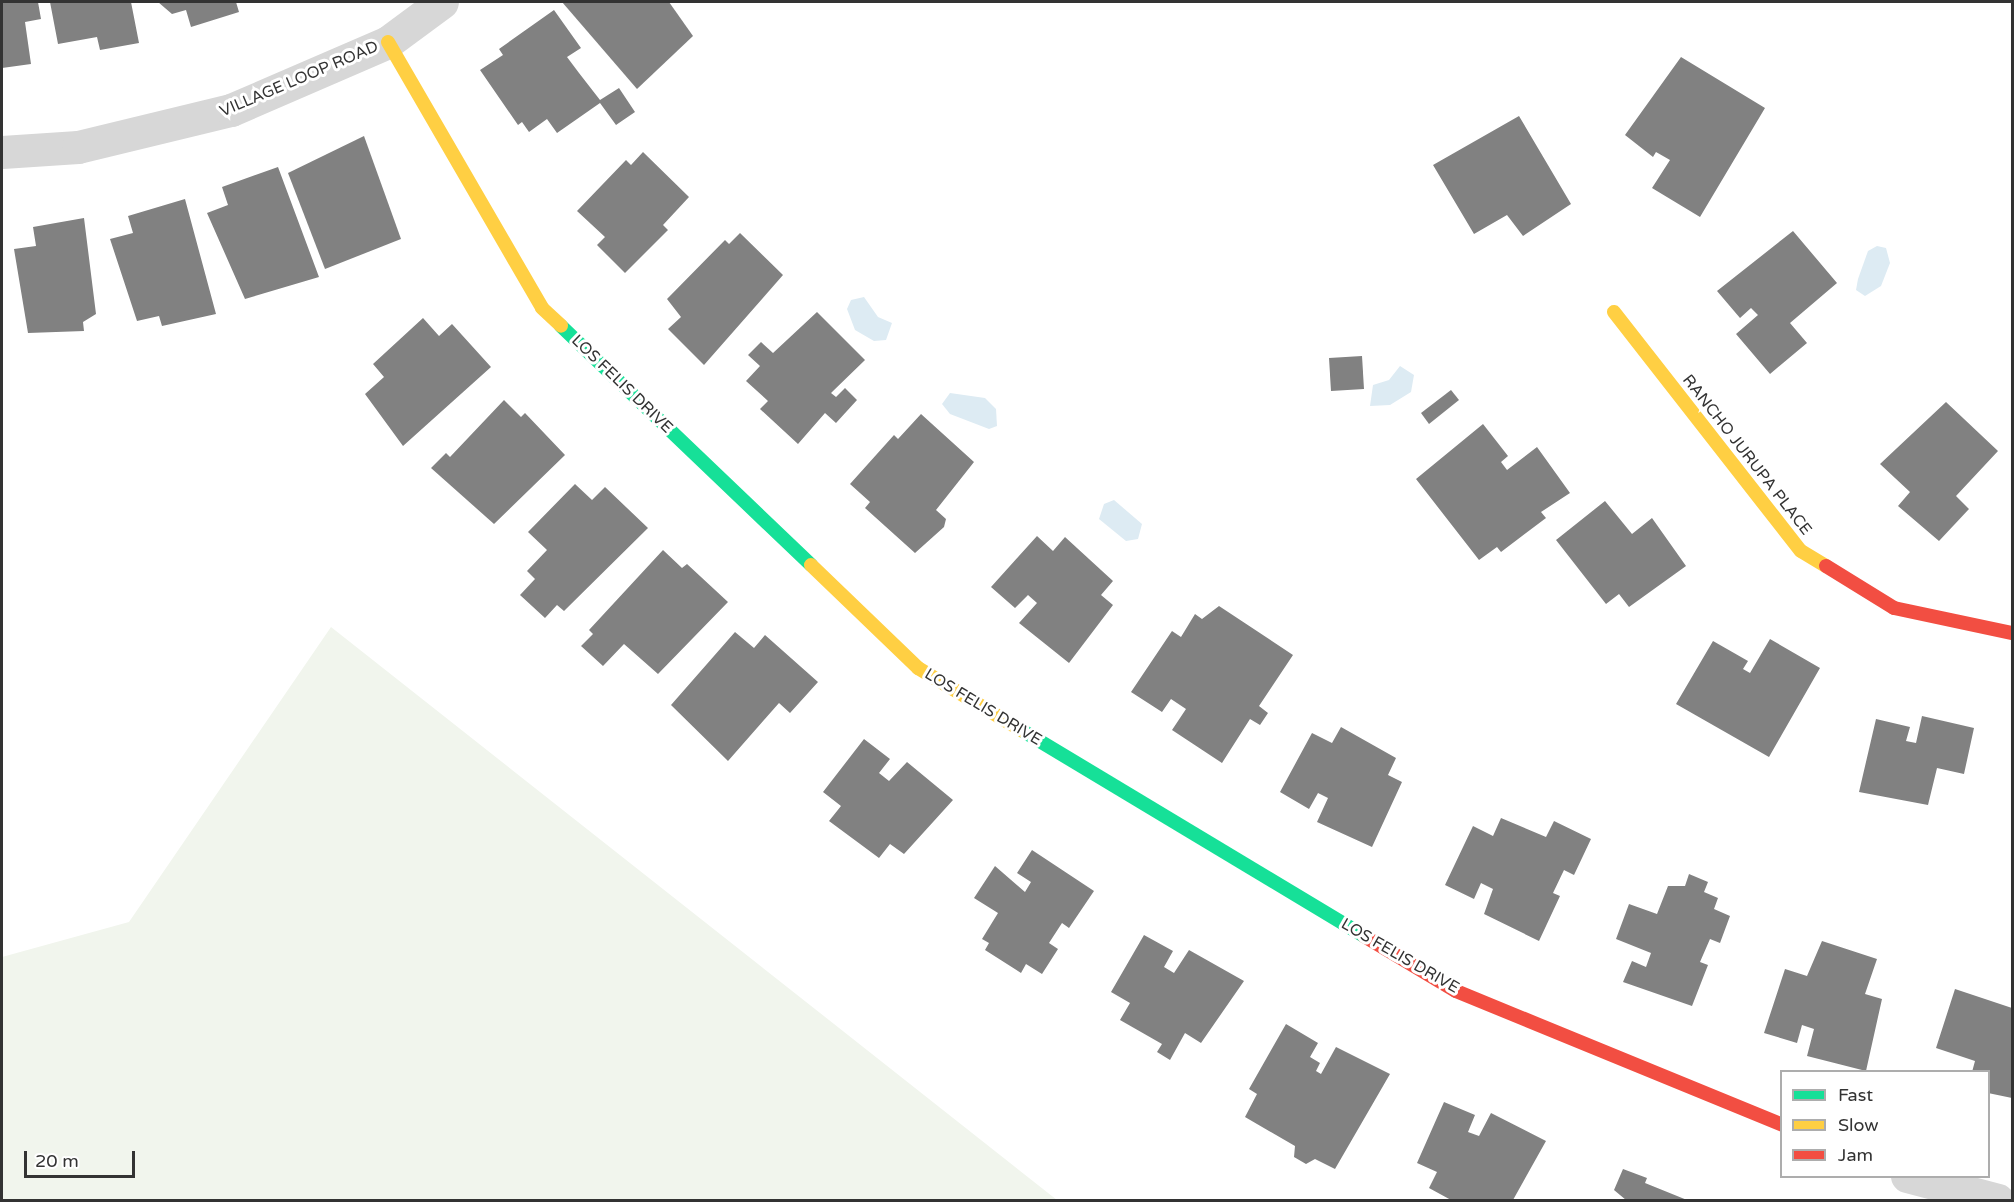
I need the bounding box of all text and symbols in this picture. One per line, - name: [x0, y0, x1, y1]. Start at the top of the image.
- street label: VILLAGE LOOP ROAD: [217, 37, 381, 121]
- street label: LOS FELIS DRIVE: [567, 331, 677, 437]
- street label: RANCHO JURUPA PLACE: [1678, 371, 1816, 539]
- street label: LOS FELIS DRIVE: [921, 664, 1045, 750]
- street label: LOS FELIS DRIVE: [1338, 914, 1462, 998]
- legend: [1780, 1070, 1990, 1178]
- text: Fast: [1838, 1084, 1873, 1106]
- text: Slow: [1838, 1114, 1879, 1136]
- scale bar: [27, 1139, 138, 1177]
- text: Jam: [1838, 1144, 1873, 1166]
- text: 20 m: [35, 1150, 79, 1172]

